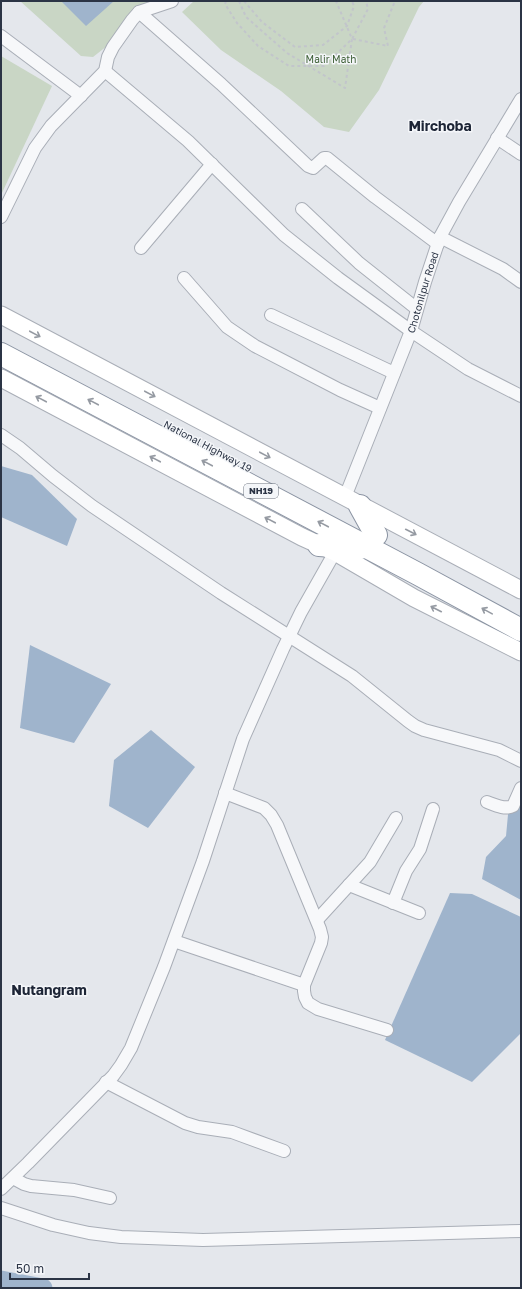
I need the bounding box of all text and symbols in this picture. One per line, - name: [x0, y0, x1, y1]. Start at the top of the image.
- park label: Malir Math: [306, 53, 356, 65]
- district label: Mirchoba: [408, 117, 472, 134]
- street label: Chotonilpur Road: [405, 250, 441, 334]
- one-way arrow: [29, 330, 41, 338]
- one-way arrow: [144, 391, 156, 399]
- one-way arrow: [35, 394, 47, 402]
- one-way arrow: [87, 398, 99, 405]
- street label: National Highway 19: [162, 418, 254, 474]
- one-way arrow: [259, 452, 271, 459]
- one-way arrow: [150, 455, 162, 463]
- one-way arrow: [202, 459, 214, 466]
- road number: NH19: [244, 484, 278, 498]
- one-way arrow: [264, 516, 276, 524]
- one-way arrow: [317, 519, 329, 527]
- one-way arrow: [404, 529, 416, 537]
- one-way arrow: [431, 605, 443, 612]
- one-way arrow: [481, 607, 493, 614]
- district label: Nutangram: [11, 981, 87, 998]
- scale bar: [10, 1255, 89, 1281]
- text: 50 m: [16, 1261, 44, 1276]

